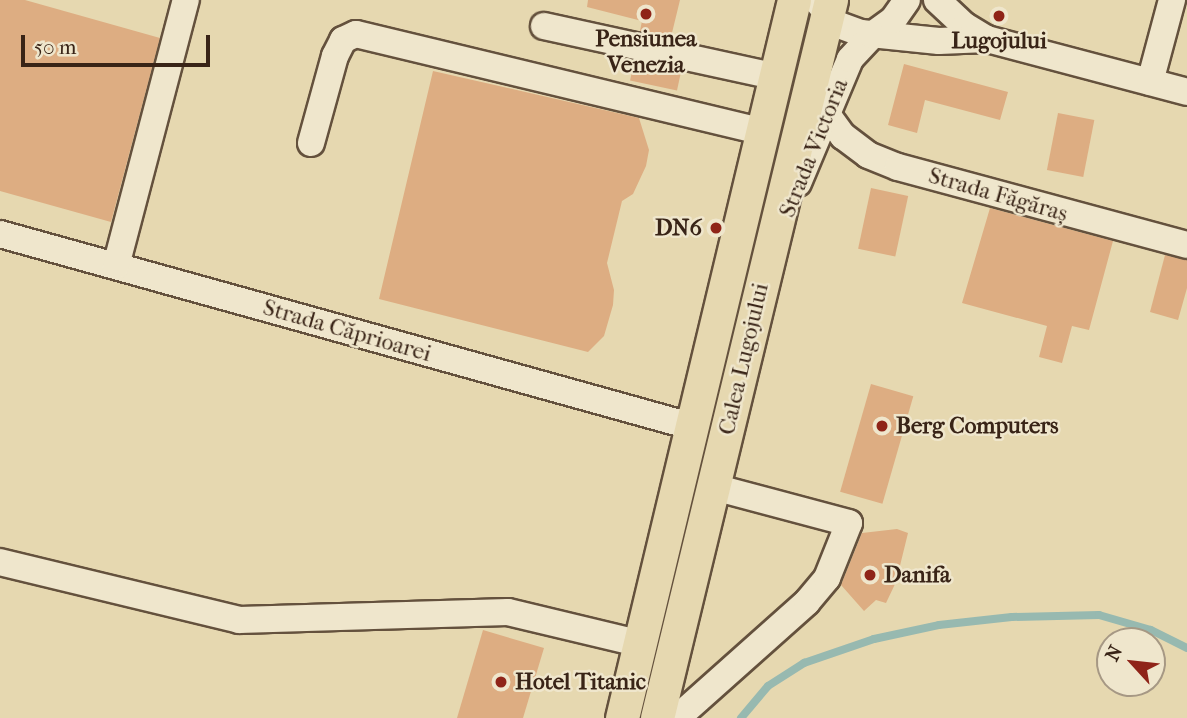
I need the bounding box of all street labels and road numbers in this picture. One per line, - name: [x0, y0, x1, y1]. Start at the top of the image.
- street label: Strada Victoria: [774, 75, 854, 221]
- street label: Strada Făgăraș: [925, 162, 1071, 228]
- street label: Calea Lugojului: [713, 280, 775, 438]
- street label: Strada Căprioarei: [260, 294, 434, 368]

